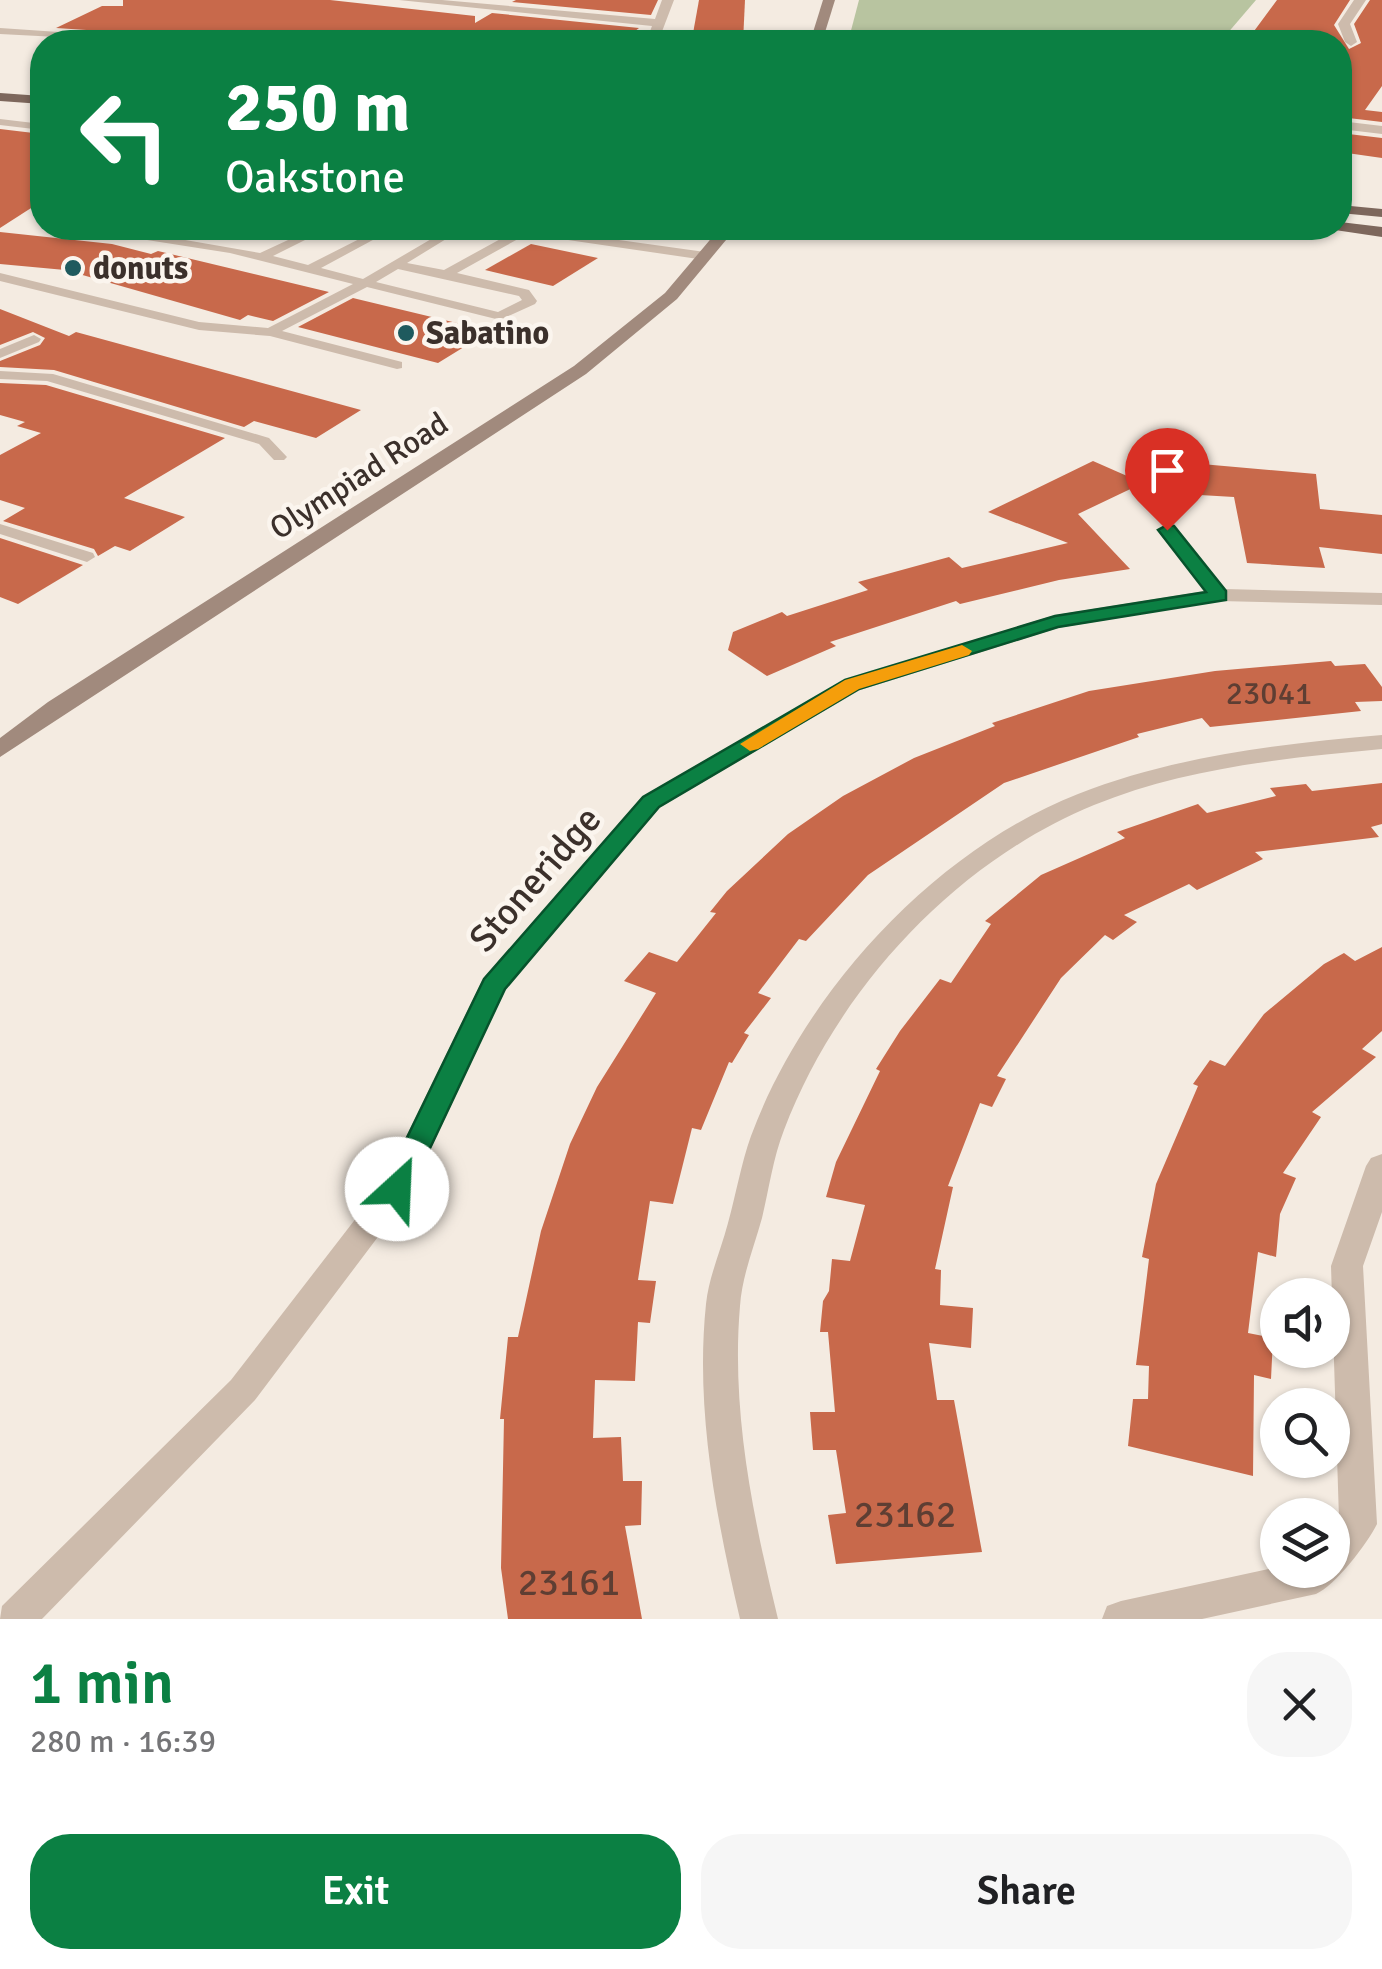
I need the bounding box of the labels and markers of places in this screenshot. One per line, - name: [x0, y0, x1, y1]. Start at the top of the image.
- place label: donuts: [93, 249, 188, 288]
- marker: donuts: [62, 257, 84, 279]
- place label: Sabatino: [426, 314, 549, 353]
- marker: Sabatino: [395, 322, 417, 344]
- pin: [1125, 428, 1210, 531]

